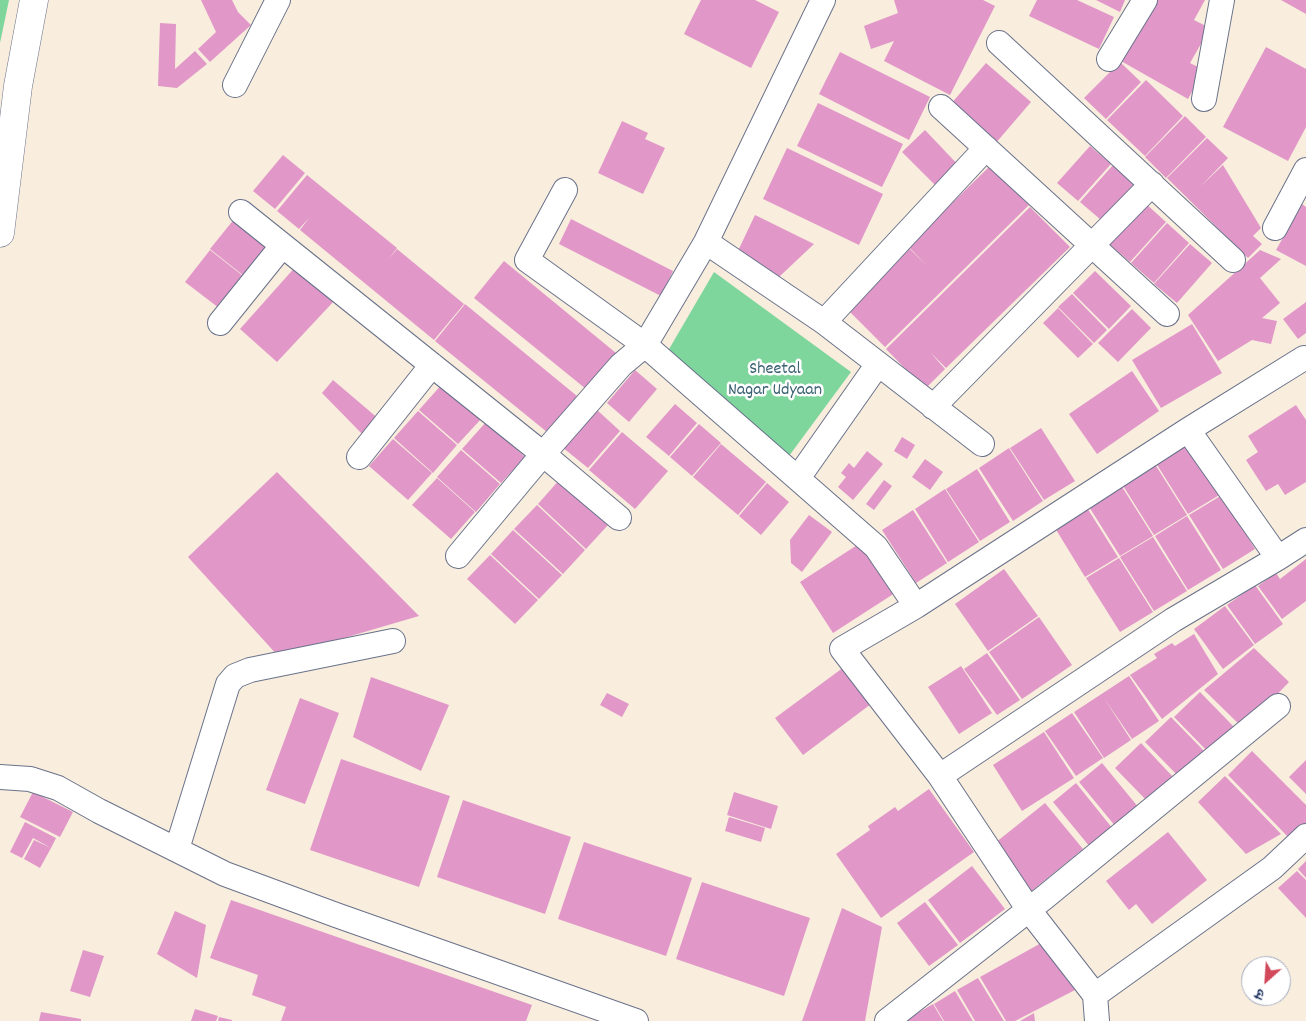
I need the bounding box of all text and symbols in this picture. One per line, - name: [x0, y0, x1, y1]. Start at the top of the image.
- park label: Sheetal Nagar Udyaan: [728, 360, 822, 402]
- north arrow: [1241, 956, 1291, 1006]
- text: उ: [1252, 983, 1268, 1004]

